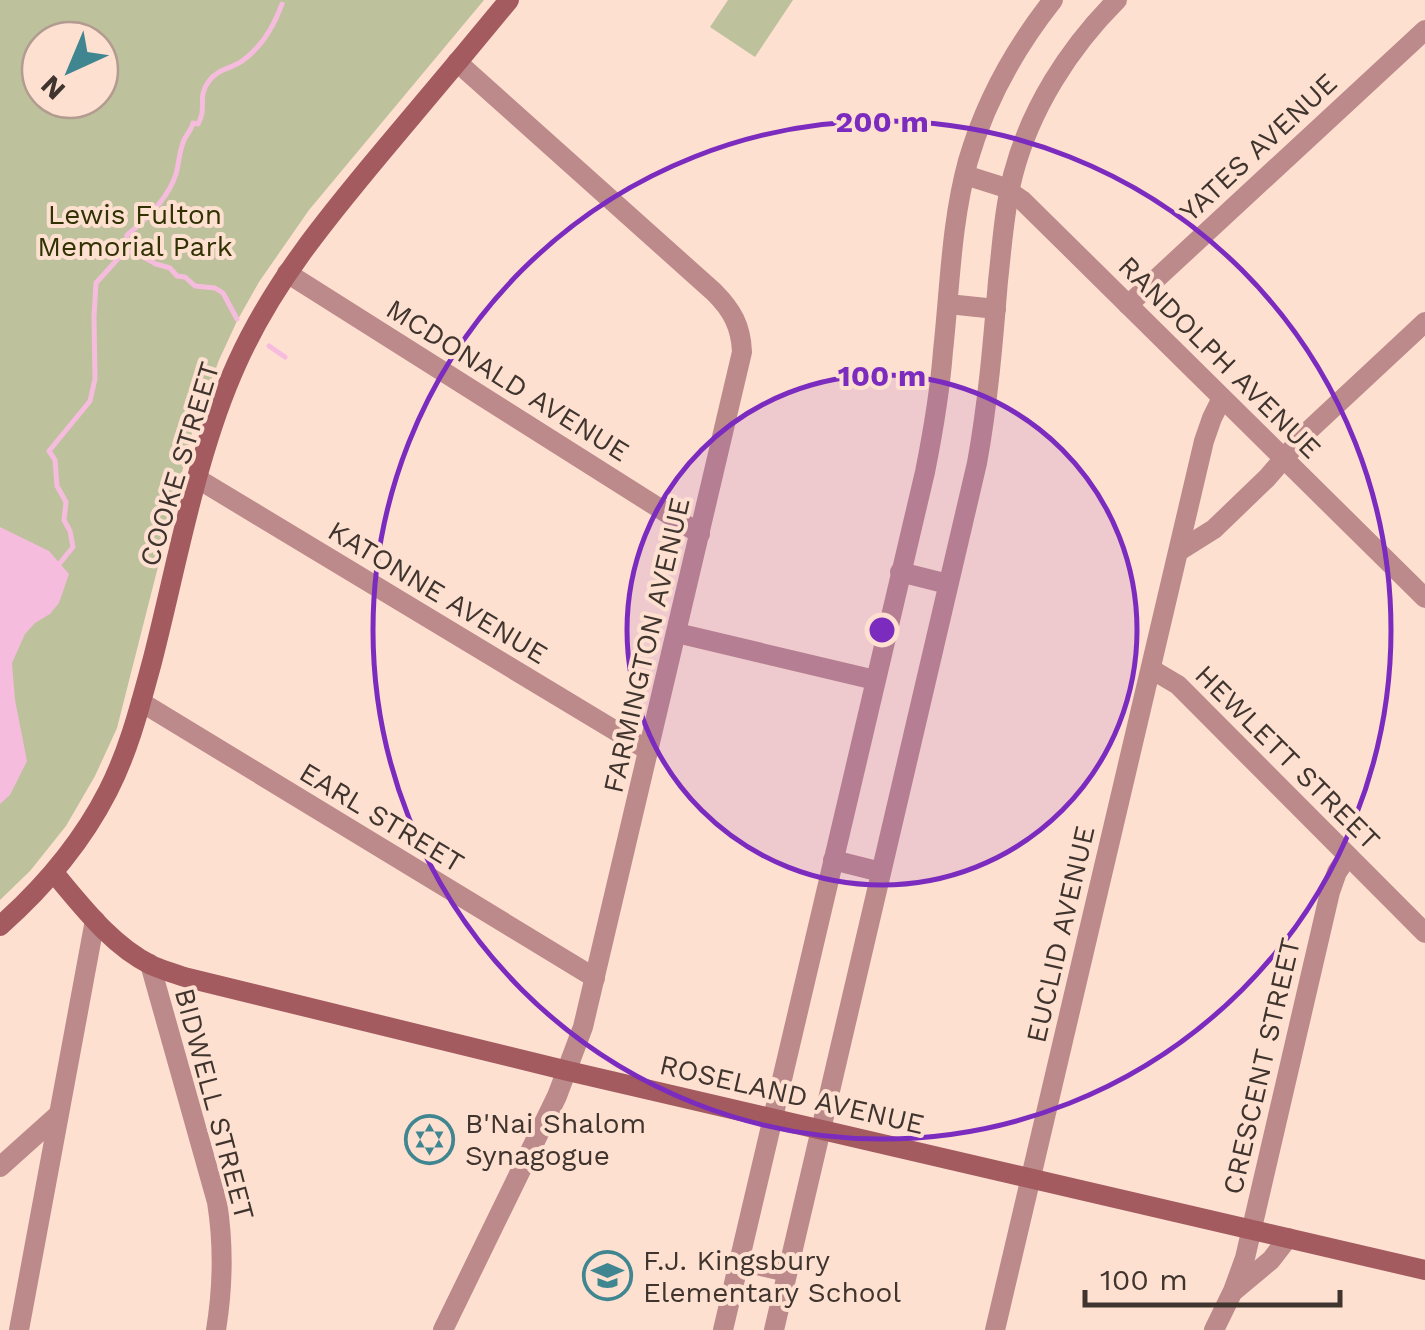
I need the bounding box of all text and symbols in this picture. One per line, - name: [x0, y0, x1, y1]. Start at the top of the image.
- north arrow: [20, 20, 120, 120]
- street label: YATES AVENUE: [1173, 66, 1344, 228]
- text: N: [34, 69, 72, 107]
- text: 200 m: [835, 104, 929, 139]
- park label: Lewis Fulton Memorial Park: [37, 198, 233, 263]
- street label: RANDOLPH AVENUE: [1112, 249, 1328, 465]
- street label: MCDONALD AVENUE: [380, 292, 635, 469]
- street label: COOKE STREET: [133, 358, 226, 570]
- text: 100 m: [838, 358, 926, 393]
- street label: FARMINGTON AVENUE: [596, 494, 697, 796]
- street label: KATONNE AVENUE: [322, 514, 553, 671]
- centre of rings: [864, 612, 900, 648]
- street label: HEWLETT STREET: [1188, 658, 1387, 857]
- street label: EARL STREET: [294, 755, 470, 879]
- street label: EUCLID AVENUE: [1019, 822, 1101, 1046]
- street label: CRESCENT STREET: [1216, 935, 1307, 1198]
- street label: BIDWELL STREET: [168, 984, 261, 1224]
- street label: ROSELAND AVENUE: [656, 1048, 927, 1141]
- place label: B'Nai Shalom Synagogue: [465, 1107, 646, 1172]
- synagogue icon: B'Nai Shalom Synagogue: [404, 1113, 456, 1165]
- place label: F.J. Kingsbury Elementary School: [643, 1244, 901, 1309]
- scale bar: [1085, 1245, 1340, 1307]
- school or university icon: F.J. Kingsbury Elementary School: [582, 1250, 634, 1302]
- text: 100 m: [1100, 1262, 1188, 1297]

